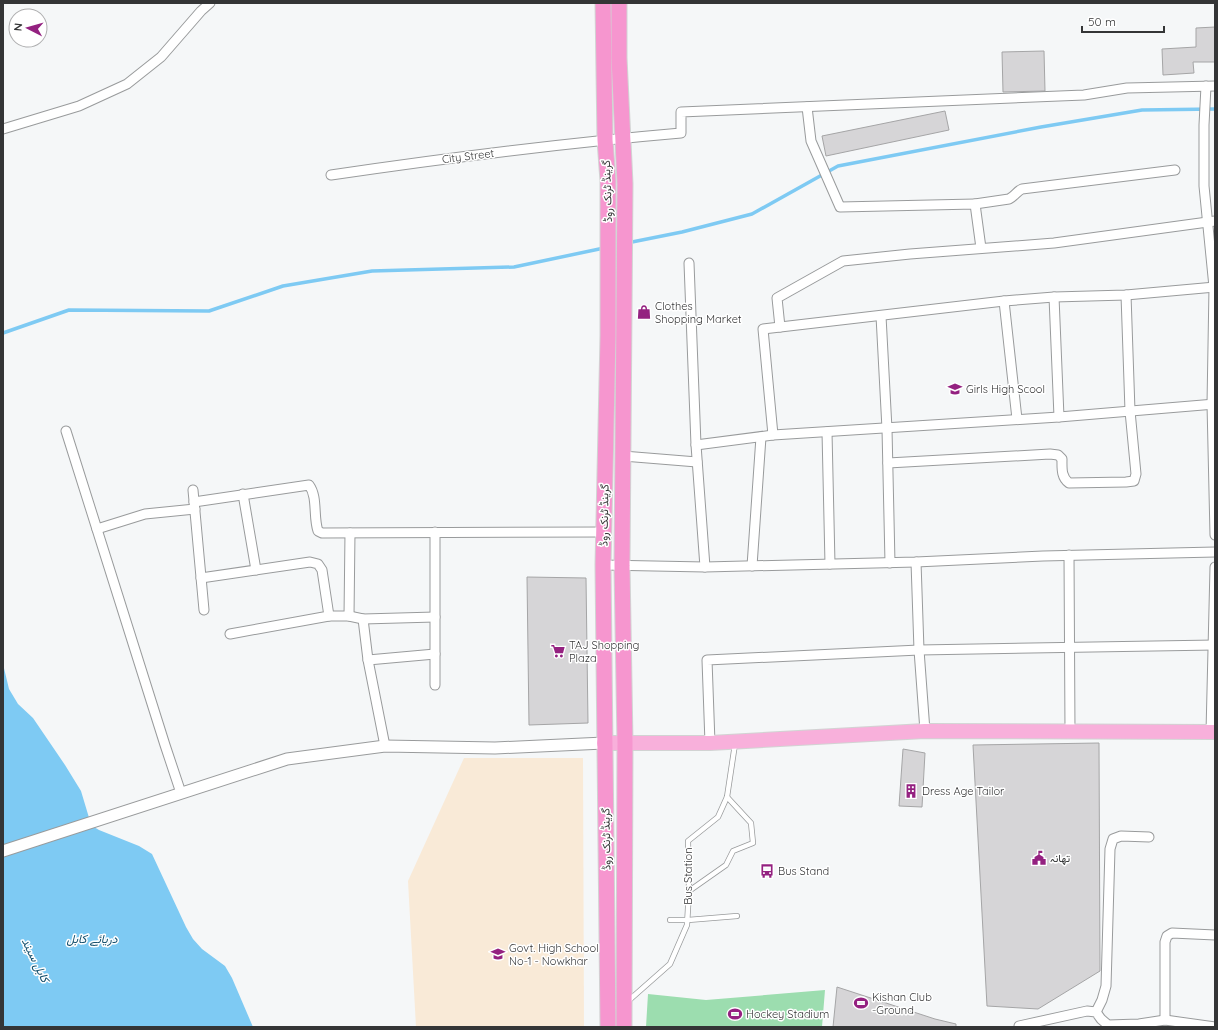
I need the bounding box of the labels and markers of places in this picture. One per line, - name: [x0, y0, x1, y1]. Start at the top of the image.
- place label: Clothes Shopping Market: [655, 299, 742, 326]
- shop icon: Clothes Shopping Market: [636, 304, 652, 320]
- school or university icon: Girls High Scool: [947, 381, 963, 397]
- place label: Girls High Scool: [966, 382, 1045, 396]
- place label: TAJ Shopping Plaza: [569, 638, 640, 665]
- supermarket icon: TAJ Shopping Plaza: [550, 643, 566, 659]
- building icon: Dress Age Tailor: [903, 783, 919, 799]
- place label: Dress Age Tailor: [922, 784, 1005, 798]
- public building icon: تھانہ: [1031, 850, 1047, 866]
- place label: تھانہ: [1050, 851, 1071, 865]
- bus stop icon: Bus Stand: [759, 863, 775, 879]
- place label: Bus Stand: [778, 864, 829, 878]
- place label: Govt. High School No-1 - Nowkhar: [509, 941, 599, 968]
- school or university icon: Govt. High School No-1 - Nowkhar: [490, 946, 506, 962]
- place label: Kishan Club -Ground: [872, 990, 932, 1017]
- sports icon: Kishan Club -Ground: [853, 995, 869, 1011]
- sports icon: Hockey Stadium: [727, 1006, 743, 1022]
- place label: Hockey Stadium: [746, 1007, 829, 1021]

